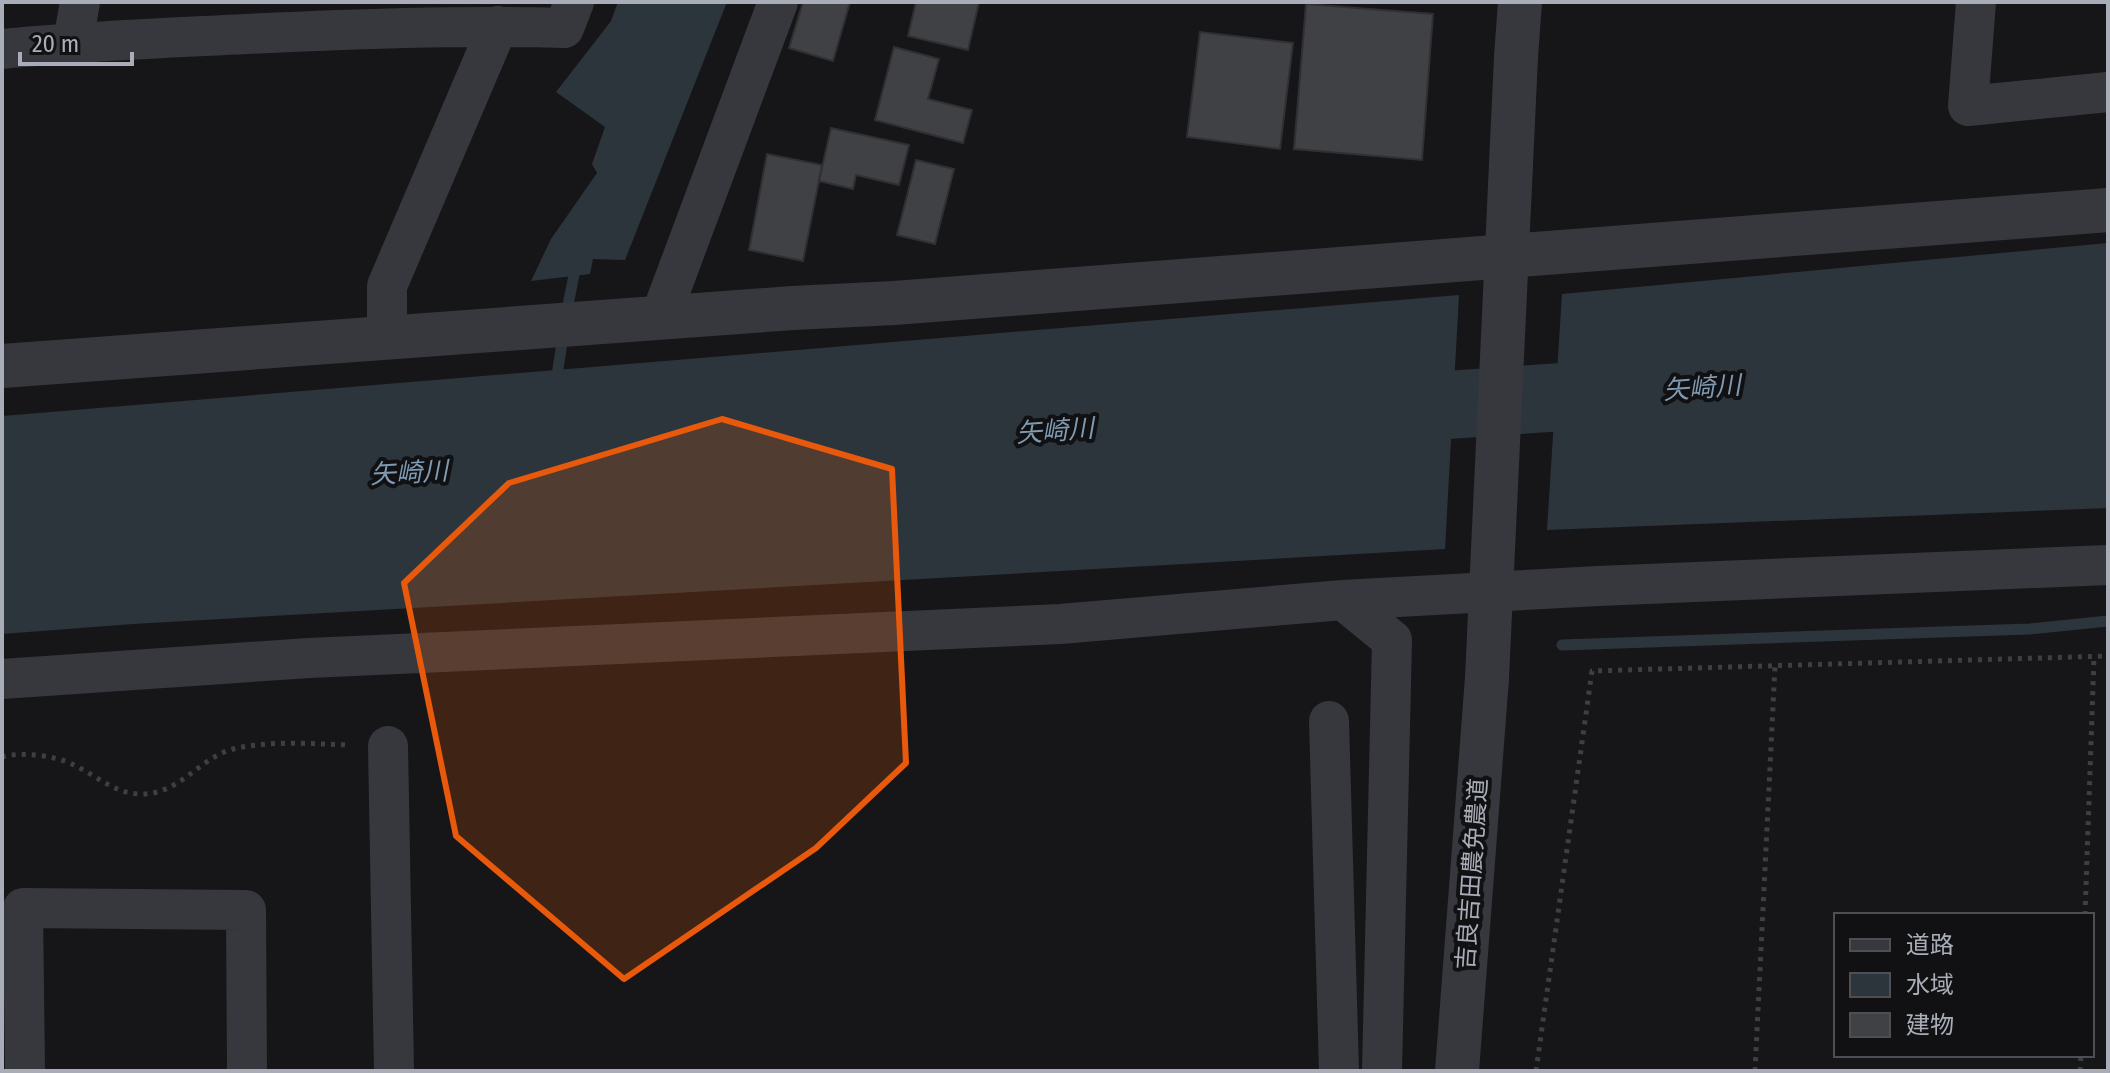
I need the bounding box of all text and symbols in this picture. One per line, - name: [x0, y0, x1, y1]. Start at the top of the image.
- scale bar: [20, 16, 132, 66]
- text: 20 m: [32, 30, 79, 58]
- water label: 矢崎川: [1662, 370, 1745, 406]
- water label: 矢崎川: [1015, 413, 1098, 449]
- water label: 矢崎川: [369, 455, 452, 491]
- street label: 吉良吉田農免農道: [1451, 777, 1493, 971]
- legend: [1834, 913, 2094, 1057]
- text: 道路: [1906, 931, 1954, 959]
- text: 水域: [1906, 971, 1954, 999]
- text: 建物: [1906, 1011, 1954, 1039]

